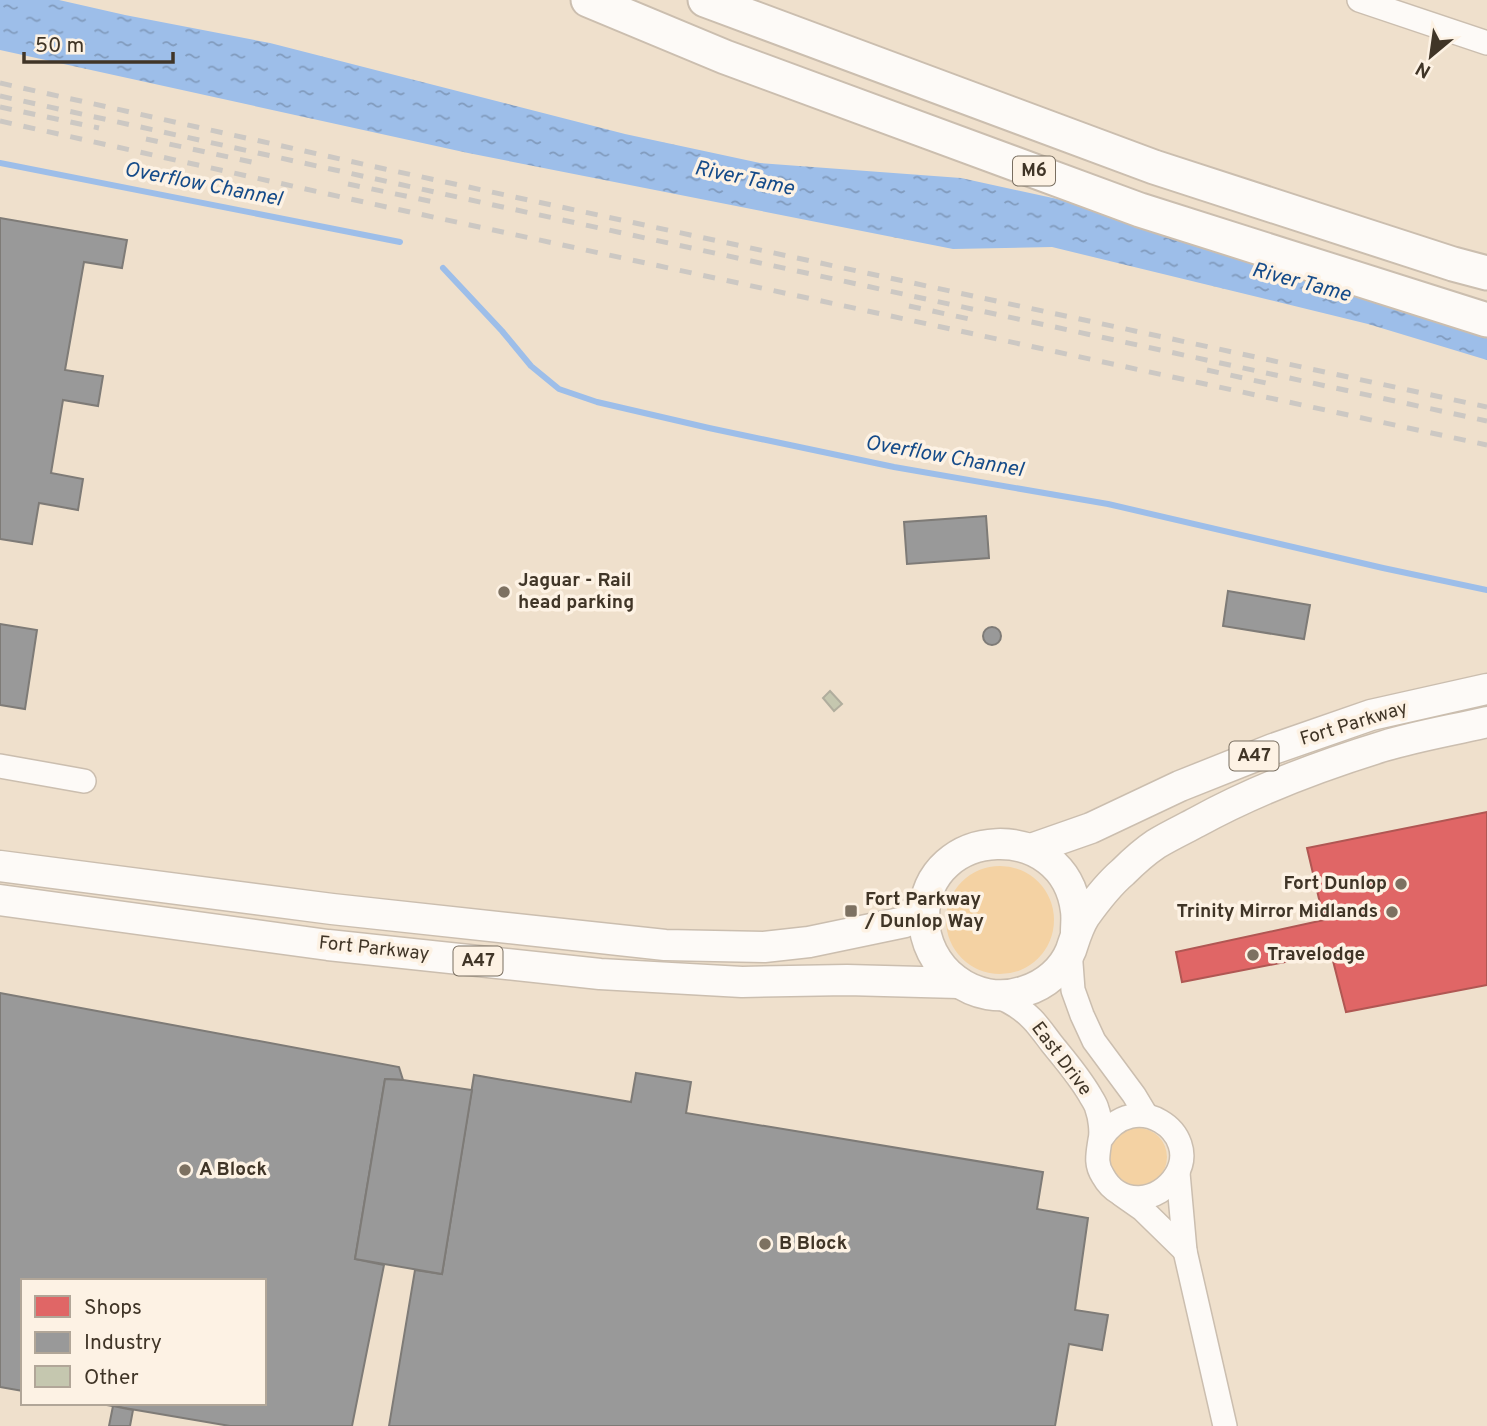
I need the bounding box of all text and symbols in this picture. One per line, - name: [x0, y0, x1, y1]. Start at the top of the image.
- scale bar: [24, 21, 173, 65]
- north arrow: [1396, 21, 1466, 91]
- text: 50 m: [35, 33, 84, 60]
- text: N: [1412, 55, 1436, 83]
- water label: River Tame: [692, 155, 797, 203]
- water label: Overflow Channel: [122, 156, 286, 214]
- road number: M6: [1013, 156, 1055, 186]
- water label: River Tame: [1249, 257, 1354, 309]
- water label: Overflow Channel: [863, 430, 1027, 484]
- place label: Jaguar - Rail head parking: [518, 569, 634, 615]
- marker: Jaguar - Rail head parking: [496, 584, 512, 600]
- street label: Fort Parkway: [1297, 696, 1411, 752]
- road number: A47: [1230, 742, 1278, 770]
- place label: Fort Dunlop: [1284, 872, 1387, 896]
- marker: Fort Dunlop: [1393, 876, 1409, 892]
- place label: Fort Parkway / Dunlop Way: [864, 888, 984, 934]
- place label: Trinity Mirror Midlands: [1177, 900, 1378, 924]
- marker: Fort Parkway / Dunlop Way: [843, 903, 859, 919]
- marker: Trinity Mirror Midlands: [1384, 904, 1400, 920]
- street label: Fort Parkway: [317, 931, 431, 967]
- place label: Travelodge: [1267, 943, 1365, 967]
- road number: A47: [454, 946, 503, 976]
- marker: Travelodge: [1245, 947, 1261, 963]
- street label: East Drive: [1025, 1017, 1097, 1101]
- place label: A Block: [199, 1158, 267, 1182]
- marker: A Block: [177, 1162, 193, 1178]
- place label: B Block: [779, 1232, 848, 1256]
- marker: B Block: [757, 1236, 773, 1252]
- legend: [21, 1279, 266, 1405]
- text: Shops: [84, 1295, 142, 1322]
- text: Industry: [84, 1330, 162, 1357]
- text: Other: [84, 1365, 139, 1392]

